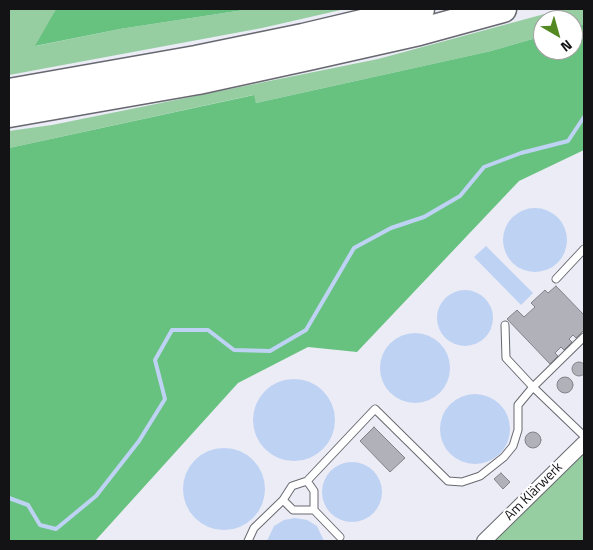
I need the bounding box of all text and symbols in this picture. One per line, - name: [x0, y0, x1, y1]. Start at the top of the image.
- north arrow: [533, 10, 583, 60]
- text: N: [557, 35, 577, 58]
- street label: Am Klärwerk: [501, 459, 567, 525]

